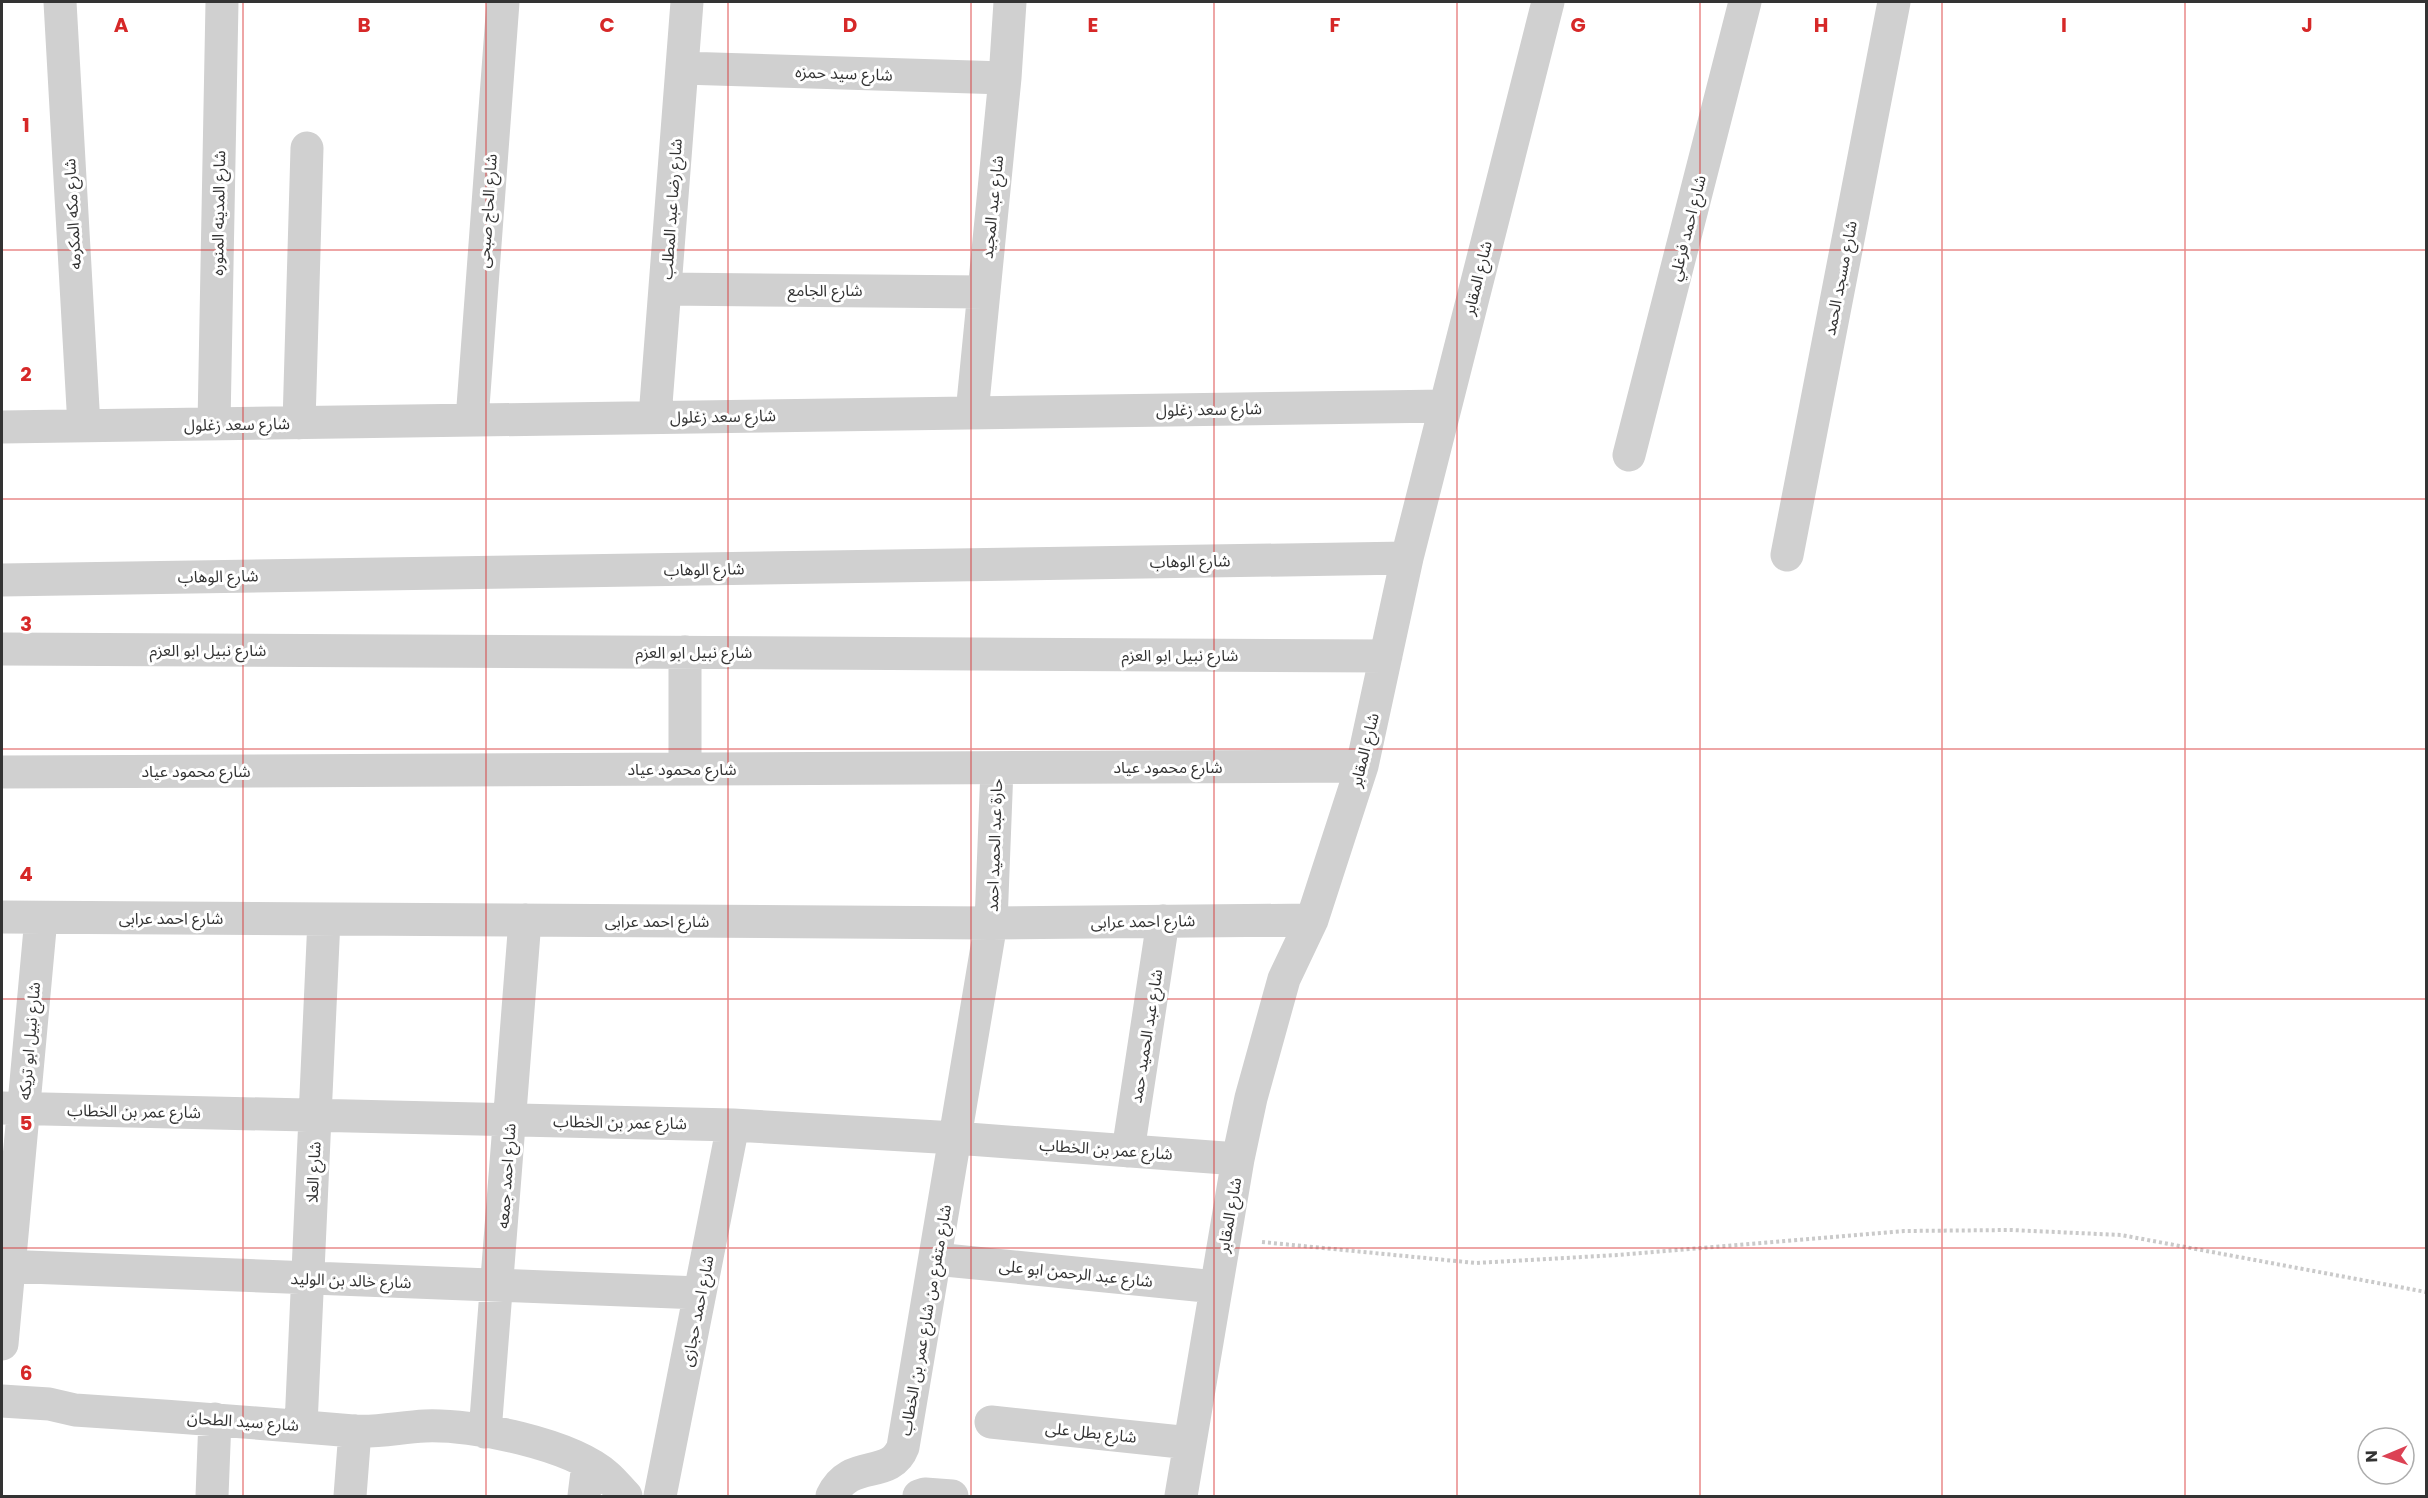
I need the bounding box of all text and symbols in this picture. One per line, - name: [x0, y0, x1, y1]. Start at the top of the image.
- text: A: [114, 11, 129, 39]
- text: B: [357, 11, 371, 39]
- text: C: [599, 11, 615, 39]
- text: D: [843, 11, 857, 39]
- text: E: [1088, 11, 1098, 39]
- text: F: [1330, 11, 1341, 39]
- text: G: [1570, 11, 1586, 39]
- text: H: [1814, 11, 1828, 39]
- text: I: [2061, 11, 2067, 39]
- text: J: [2301, 11, 2313, 39]
- street label: شارع سيد حمزه: [795, 60, 893, 88]
- text: 1: [22, 111, 30, 139]
- street label: شارع رضا عبد المطلب: [655, 138, 689, 280]
- street label: شارع المدينه المنوره: [206, 150, 232, 276]
- street label: شارع الحاج صبحى: [472, 153, 504, 269]
- street label: شارع عبد المجيد: [976, 154, 1010, 260]
- street label: شارع مكه المكرمه: [58, 158, 88, 270]
- street label: شارع احمد فرغلي: [1663, 173, 1713, 284]
- street label: شارع مسجد الحمد: [1818, 219, 1864, 338]
- street label: شارع المقابر: [1457, 239, 1499, 319]
- street label: شارع الجامع: [787, 279, 863, 303]
- text: 2: [20, 360, 32, 388]
- street label: شارع سعد زغلول: [1156, 397, 1262, 423]
- street label: شارع سعد زغلول: [670, 404, 776, 430]
- street label: شارع سعد زغلول: [184, 412, 290, 438]
- street label: شارع الوهاب: [1149, 549, 1231, 575]
- street label: شارع الوهاب: [663, 557, 745, 583]
- street label: شارع الوهاب: [177, 564, 259, 590]
- text: 3: [20, 610, 32, 638]
- street label: شارع نبيل ابو العزم: [150, 639, 266, 663]
- street label: شارع نبيل ابو العزم: [636, 641, 752, 665]
- street label: شارع نبيل ابو العزم: [1122, 644, 1238, 668]
- street label: شارع المقابر: [1344, 711, 1386, 791]
- street label: شارع محمود عياد: [1113, 756, 1223, 780]
- street label: شارع محمود عياد: [627, 758, 737, 782]
- street label: شارع محمود عياد: [141, 760, 251, 784]
- street label: حارة عبد الحميد احمد: [981, 778, 1008, 912]
- text: 4: [19, 860, 33, 888]
- street label: شارع احمد عرابى: [119, 907, 223, 931]
- street label: شارع احمد عرابى: [1091, 909, 1196, 935]
- street label: شارع احمد عرابى: [605, 910, 709, 934]
- street label: شارع عبد الحميد حمد: [1125, 968, 1169, 1105]
- street label: شارع نبيل ابو تريكه: [13, 981, 47, 1101]
- street label: شارع عمر بن الخطاب: [67, 1099, 201, 1125]
- text: 5: [20, 1109, 33, 1137]
- street label: شارع عمر بن الخطاب: [553, 1110, 687, 1136]
- street label: شارع احمد جمعه: [491, 1123, 523, 1230]
- street label: شارع عمر بن الخطاب: [1038, 1133, 1173, 1167]
- street label: شارع العلا: [300, 1141, 328, 1203]
- street label: شارع المقابر: [1211, 1176, 1248, 1256]
- street label: شارع متفرع من شارع عمر بن الخطاب: [894, 1203, 958, 1438]
- street label: شارع احمد حجازى: [675, 1253, 721, 1369]
- street label: شارع عبد الرحمن ابو على: [998, 1254, 1154, 1294]
- street label: شارع خالد بن الوليد: [290, 1267, 412, 1295]
- text: 6: [20, 1359, 32, 1387]
- street label: شارع سيد الطحان: [186, 1406, 300, 1438]
- street label: شارع بطل على: [1044, 1416, 1138, 1450]
- north arrow: [2356, 1426, 2416, 1486]
- text: N: [2360, 1450, 2383, 1463]

